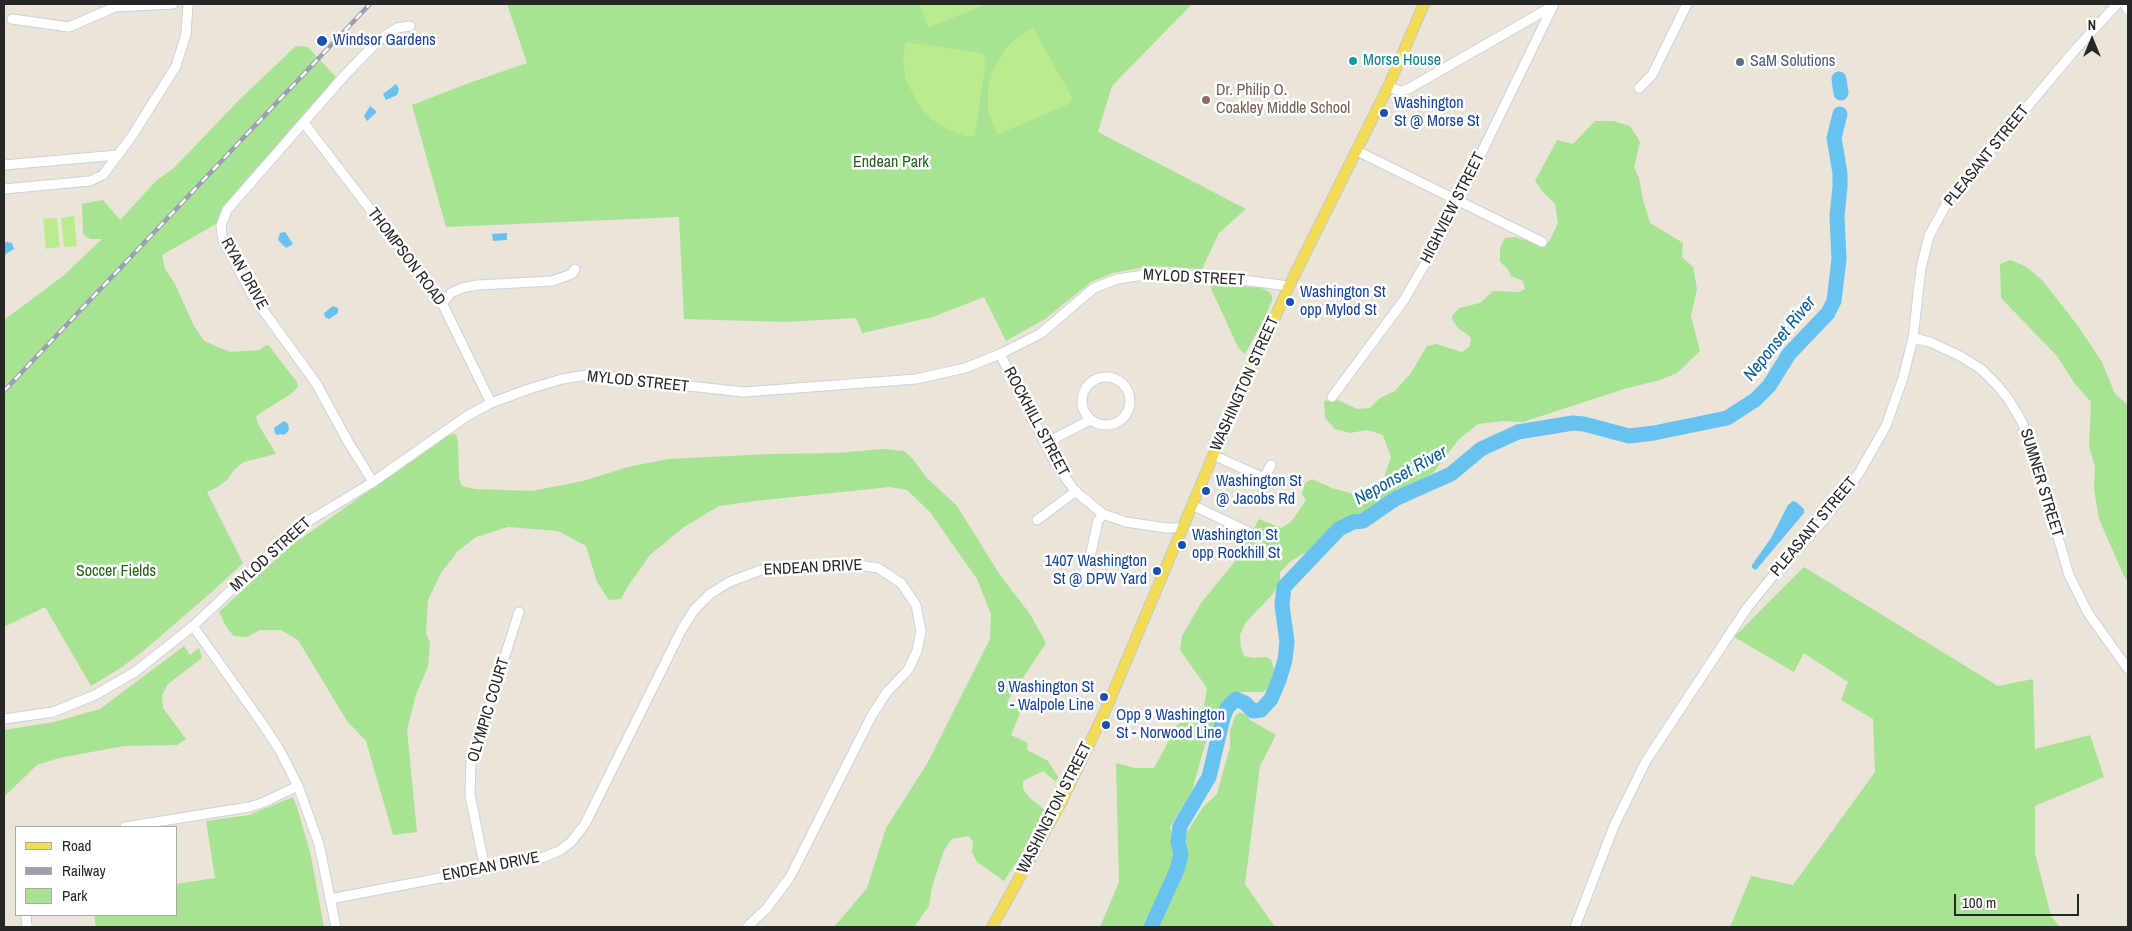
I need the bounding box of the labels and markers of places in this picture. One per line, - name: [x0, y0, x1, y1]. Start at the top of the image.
- place label: Windsor Gardens: [333, 31, 436, 51]
- marker: Windsor Gardens: [315, 34, 329, 48]
- place label: Morse House: [1363, 51, 1441, 71]
- place label: SaM Solutions: [1750, 52, 1835, 72]
- marker: Morse House: [1347, 55, 1359, 67]
- marker: SaM Solutions: [1734, 56, 1746, 68]
- place label: Dr. Philip O. Coakley Middle School: [1216, 81, 1350, 119]
- marker: Dr. Philip O. Coakley Middle School: [1200, 94, 1212, 106]
- place label: Washington St @ Morse St: [1394, 94, 1480, 132]
- marker: Washington St @ Morse St: [1378, 107, 1390, 119]
- place label: Washington St opp Mylod St: [1300, 283, 1386, 321]
- marker: Washington St opp Mylod St: [1284, 296, 1296, 308]
- place label: Washington St @ Jacobs Rd: [1216, 472, 1302, 510]
- marker: Washington St @ Jacobs Rd: [1200, 485, 1212, 497]
- place label: Washington St opp Rockhill St: [1192, 526, 1280, 564]
- marker: Washington St opp Rockhill St: [1176, 539, 1188, 551]
- place label: 1407 Washington St @ DPW Yard: [1045, 552, 1147, 590]
- marker: 1407 Washington St @ DPW Yard: [1151, 565, 1163, 577]
- place label: 9 Washington St - Walpole Line: [997, 678, 1094, 716]
- marker: 9 Washington St - Walpole Line: [1098, 691, 1110, 703]
- place label: Opp 9 Washington St - Norwood Line: [1116, 706, 1225, 744]
- marker: Opp 9 Washington St - Norwood Line: [1100, 719, 1112, 731]

